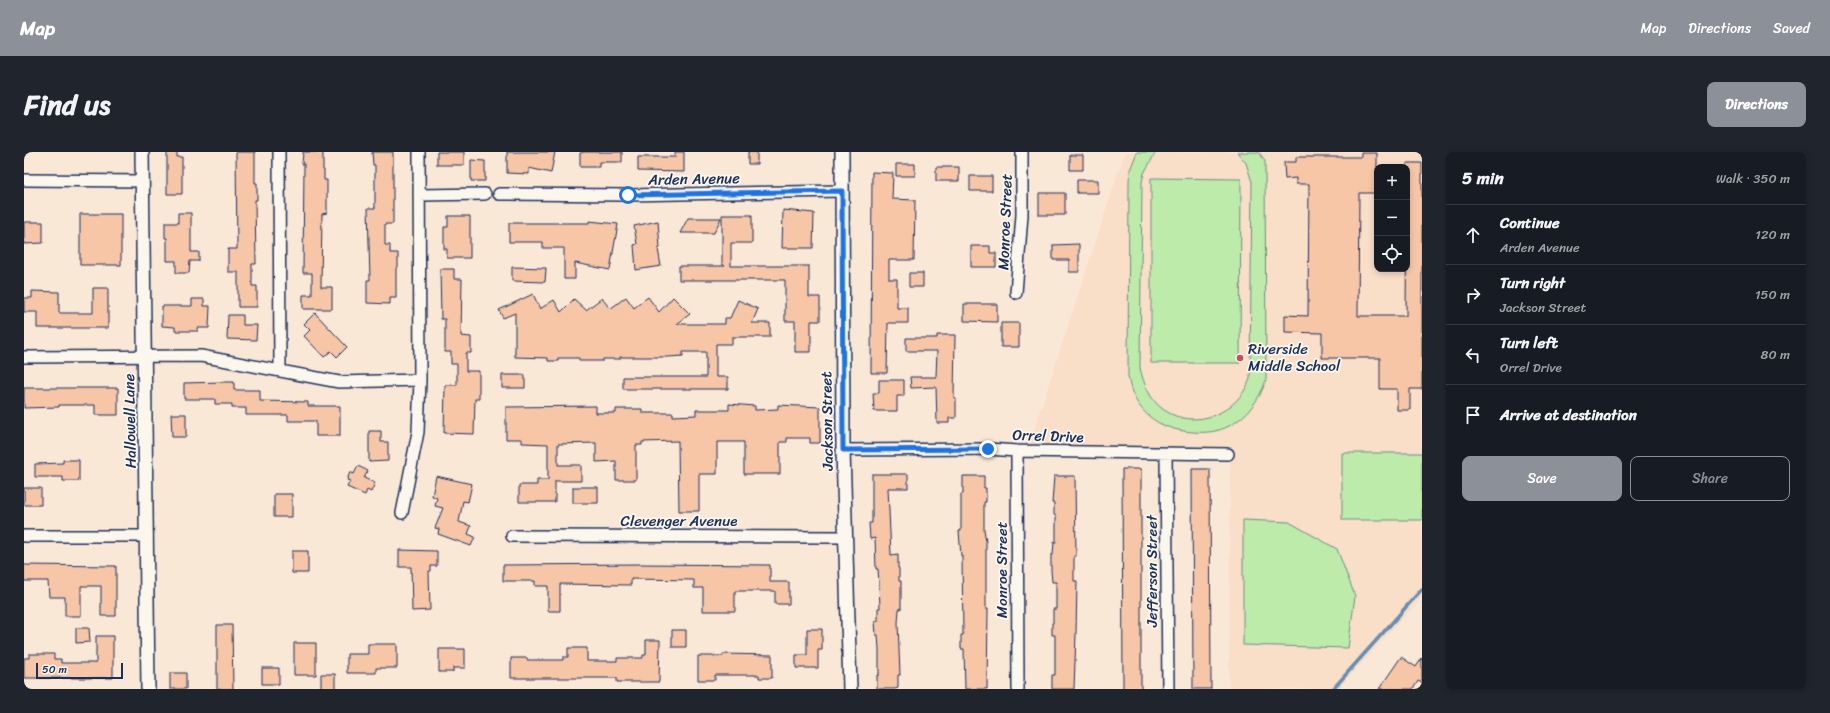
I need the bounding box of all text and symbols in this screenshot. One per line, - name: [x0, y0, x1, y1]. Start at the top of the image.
- text: Map: [20, 12, 55, 45]
- text: Map: [1640, 16, 1666, 41]
- text: Directions: [1688, 16, 1751, 41]
- text: Saved: [1773, 16, 1810, 41]
- text: Find us: [24, 80, 111, 129]
- button: Directions: [1707, 82, 1806, 127]
- text: 5 min: [1462, 163, 1504, 193]
- map controls: [1374, 164, 1410, 272]
- button: +: [1374, 164, 1410, 200]
- street label: Arden Avenue: [647, 165, 740, 193]
- text: Walk · 350 m: [1716, 167, 1790, 190]
- street label: Monroe Street: [990, 173, 1020, 271]
- route start: [619, 186, 637, 204]
- button: −: [1374, 200, 1410, 236]
- text: Continue: [1500, 210, 1560, 236]
- text: 120 m: [1755, 223, 1790, 246]
- icon: ahead: [1462, 224, 1484, 246]
- button: locate: [1374, 236, 1410, 272]
- text: Arden Avenue: [1500, 236, 1580, 259]
- text: Turn right: [1500, 270, 1565, 296]
- text: 150 m: [1755, 283, 1790, 306]
- icon: right: [1462, 284, 1484, 306]
- text: Jackson Street: [1500, 296, 1586, 319]
- text: Turn left: [1500, 330, 1558, 356]
- place label: Riverside Middle School: [1248, 336, 1341, 379]
- text: 80 m: [1761, 343, 1790, 366]
- icon: left: [1462, 344, 1484, 366]
- marker: Riverside Middle School: [1235, 353, 1245, 363]
- text: Orrel Drive: [1500, 356, 1562, 379]
- street label: Jackson Street: [813, 371, 841, 472]
- street label: Hallowell Lane: [116, 373, 144, 469]
- text: Arrive at destination: [1500, 402, 1637, 428]
- icon: arrive: [1462, 404, 1484, 426]
- street label: Orrel Drive: [1012, 422, 1084, 450]
- route end: [979, 440, 997, 458]
- button: Save: [1462, 456, 1622, 501]
- button: Share: [1630, 456, 1790, 501]
- street label: Clevenger Avenue: [621, 508, 737, 534]
- street label: Jefferson Street: [1139, 514, 1165, 628]
- street label: Monroe Street: [989, 521, 1015, 618]
- text: 50 m: [42, 660, 67, 679]
- scale bar: [36, 661, 123, 680]

